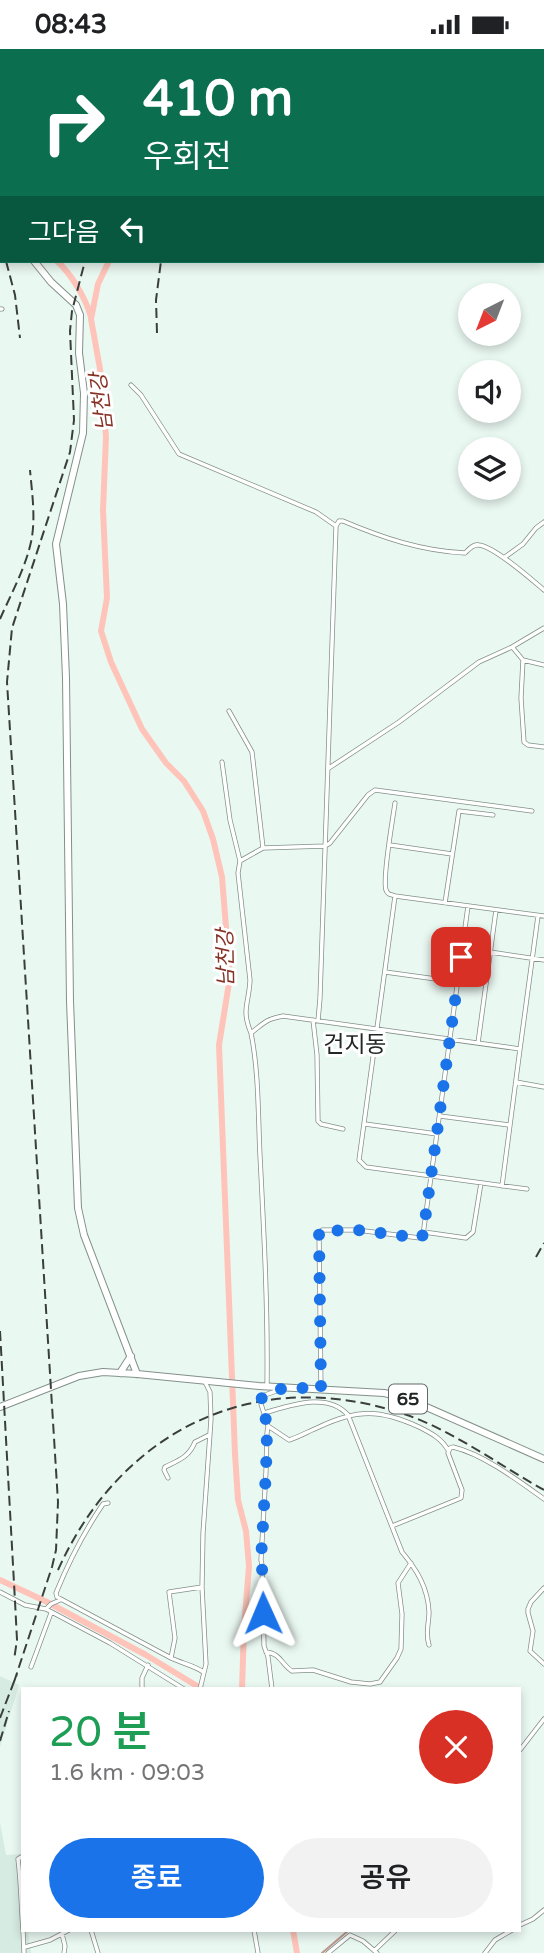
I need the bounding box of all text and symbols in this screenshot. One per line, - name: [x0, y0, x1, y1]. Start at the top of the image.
- text: 08:43: [35, 9, 107, 40]
- text: 410 m: [143, 70, 293, 129]
- icon: right: [28, 77, 119, 168]
- text: 우회전: [143, 138, 231, 176]
- icon: left: [114, 210, 152, 248]
- text: 그다음: [28, 217, 100, 248]
- north arrow: [458, 283, 522, 347]
- map controls: [458, 283, 521, 500]
- button: sound: [458, 360, 521, 423]
- water label: 남천강: [86, 369, 118, 432]
- button: layers: [458, 437, 521, 500]
- water label: 남천강: [213, 926, 239, 987]
- pin: [431, 927, 491, 987]
- icon: arrive: [442, 938, 480, 976]
- district label: 건지동: [323, 1031, 387, 1059]
- road number: 65: [389, 1385, 427, 1413]
- position arrow: [226, 1576, 300, 1650]
- text: 20 분: [49, 1707, 151, 1758]
- button: close: [419, 1710, 493, 1784]
- text: 1.6 km · 09:03: [49, 1759, 205, 1787]
- button: 종료: [49, 1838, 264, 1918]
- button: 공유: [278, 1838, 493, 1918]

